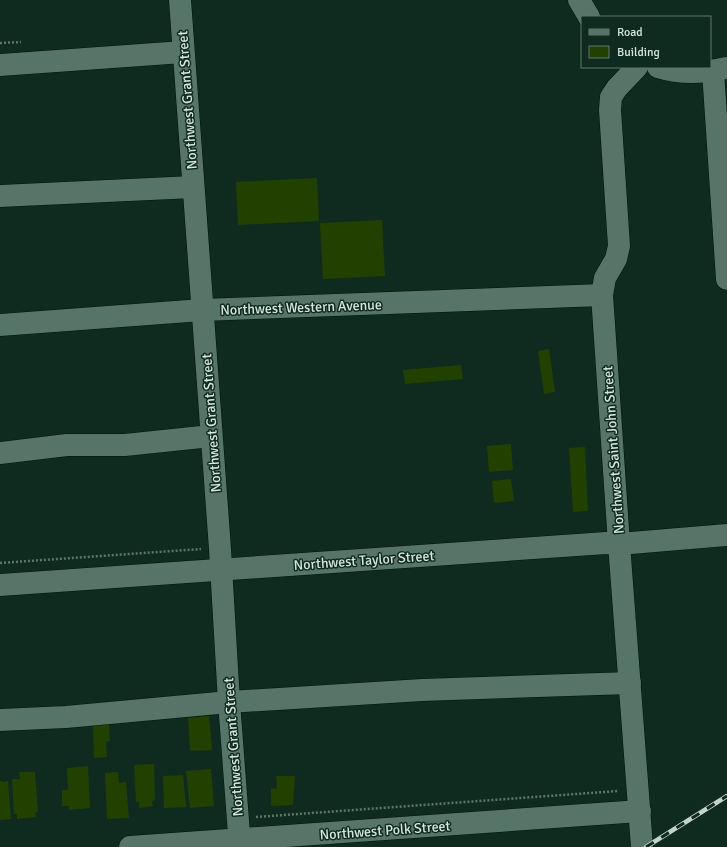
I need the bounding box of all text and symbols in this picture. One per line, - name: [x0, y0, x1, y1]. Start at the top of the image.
- legend: [581, 16, 711, 68]
- text: Road: [617, 25, 643, 40]
- street label: Northwest Grant Street: [174, 30, 201, 170]
- text: Building: [617, 45, 660, 60]
- street label: Northwest Western Avenue: [220, 296, 382, 319]
- street label: Northwest Grant Street: [198, 353, 225, 493]
- street label: Northwest Saint John Street: [599, 365, 628, 534]
- street label: Northwest Taylor Street: [293, 547, 435, 574]
- street label: Northwest Grant Street: [220, 677, 247, 817]
- street label: Northwest Polk Street: [319, 817, 451, 844]

